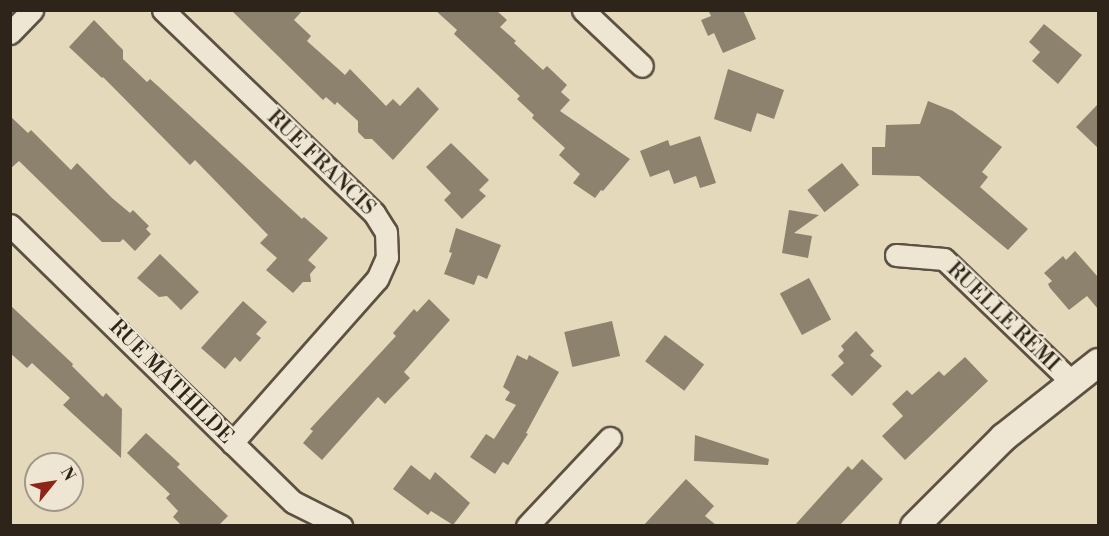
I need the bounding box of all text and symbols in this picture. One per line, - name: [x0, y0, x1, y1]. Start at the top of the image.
- street label: RUE FRANCIS: [262, 105, 380, 221]
- street label: RUELLE RÉMI: [942, 257, 1064, 377]
- street label: RUE MATHILDE: [104, 315, 238, 449]
- north arrow: [24, 452, 84, 512]
- text: N: [56, 464, 80, 484]

